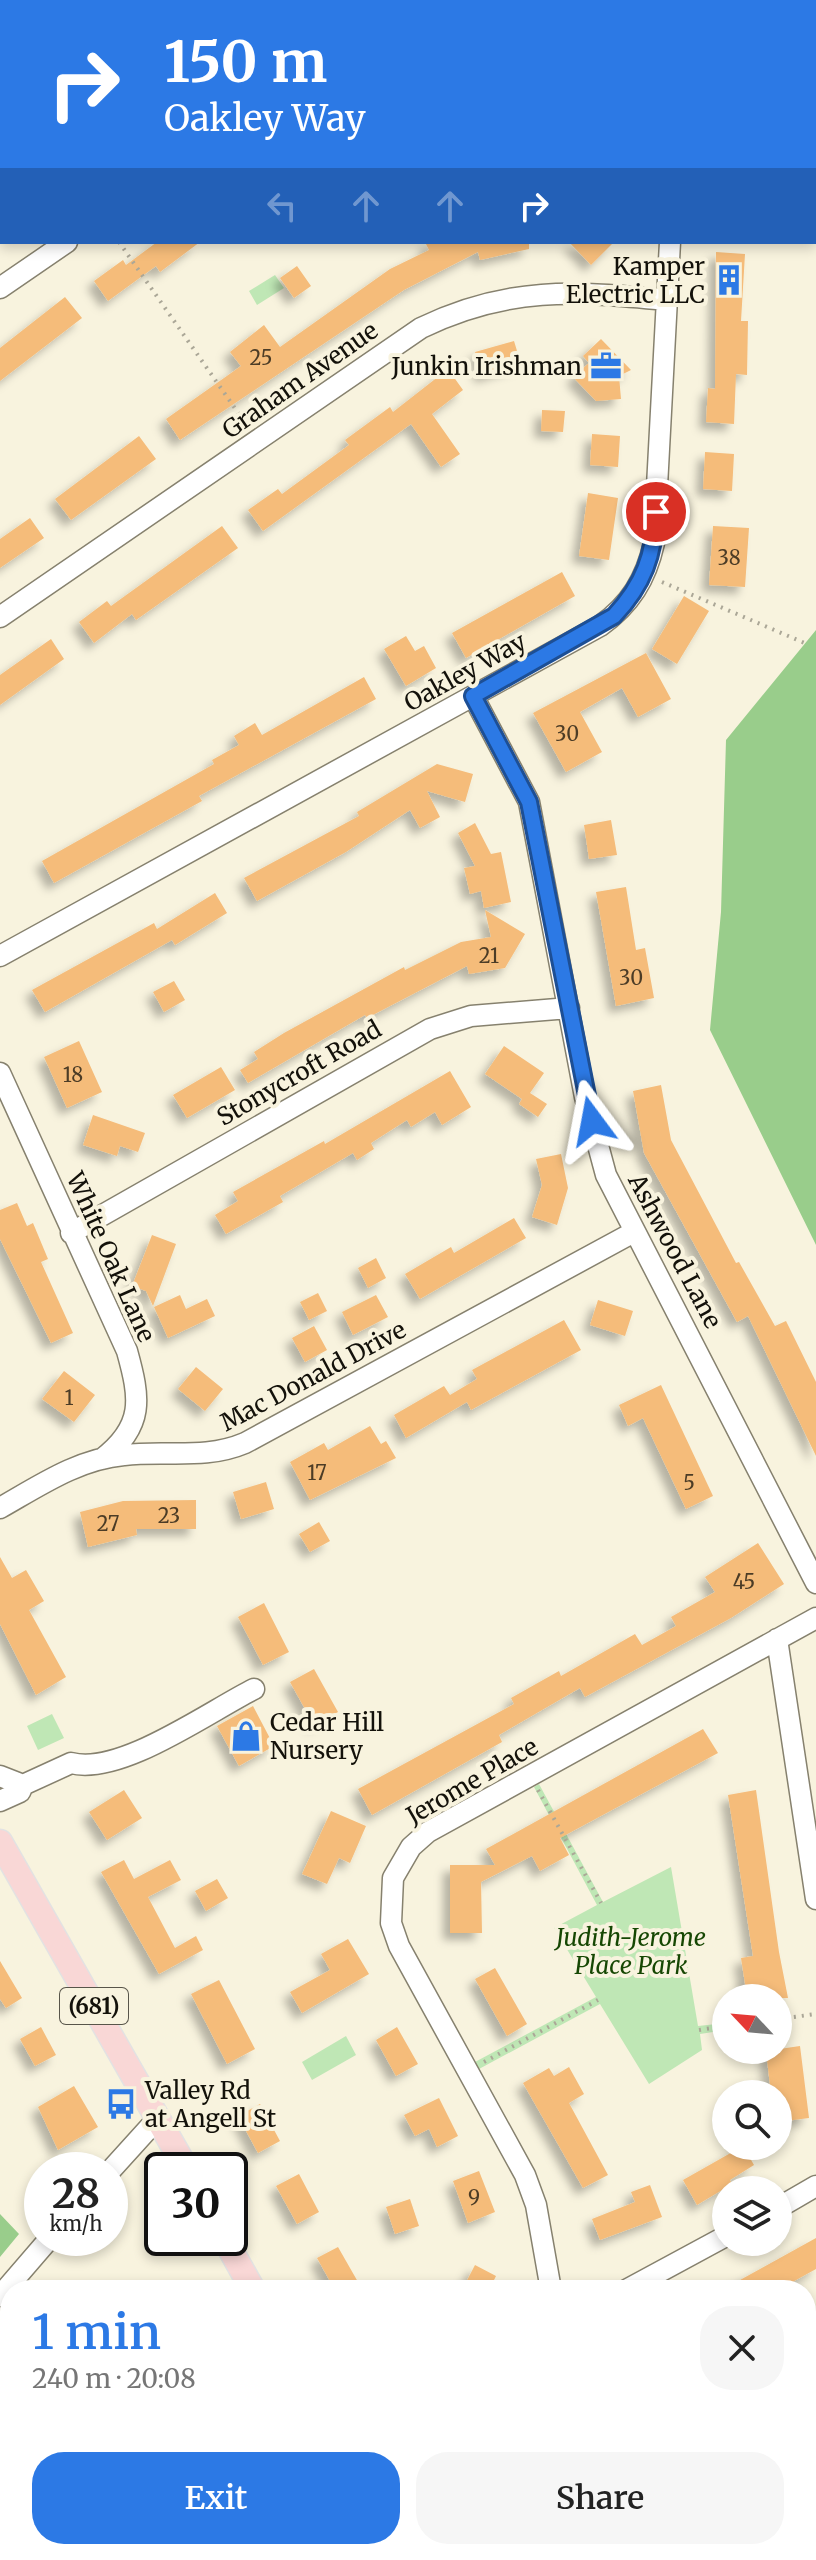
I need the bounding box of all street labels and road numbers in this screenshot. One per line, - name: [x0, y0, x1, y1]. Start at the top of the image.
- street label: Graham Avenue: [216, 315, 384, 445]
- street label: Oakley Way: [399, 626, 531, 718]
- street label: Stonycroft Road: [211, 1013, 387, 1133]
- street label: White Oak Lane: [59, 1166, 162, 1347]
- street label: Ashwood Lane: [621, 1168, 729, 1333]
- street label: Mac Donald Drive: [215, 1314, 411, 1438]
- street label: Jerome Place: [400, 1731, 543, 1832]
- road number: (681): [60, 1988, 128, 2024]

